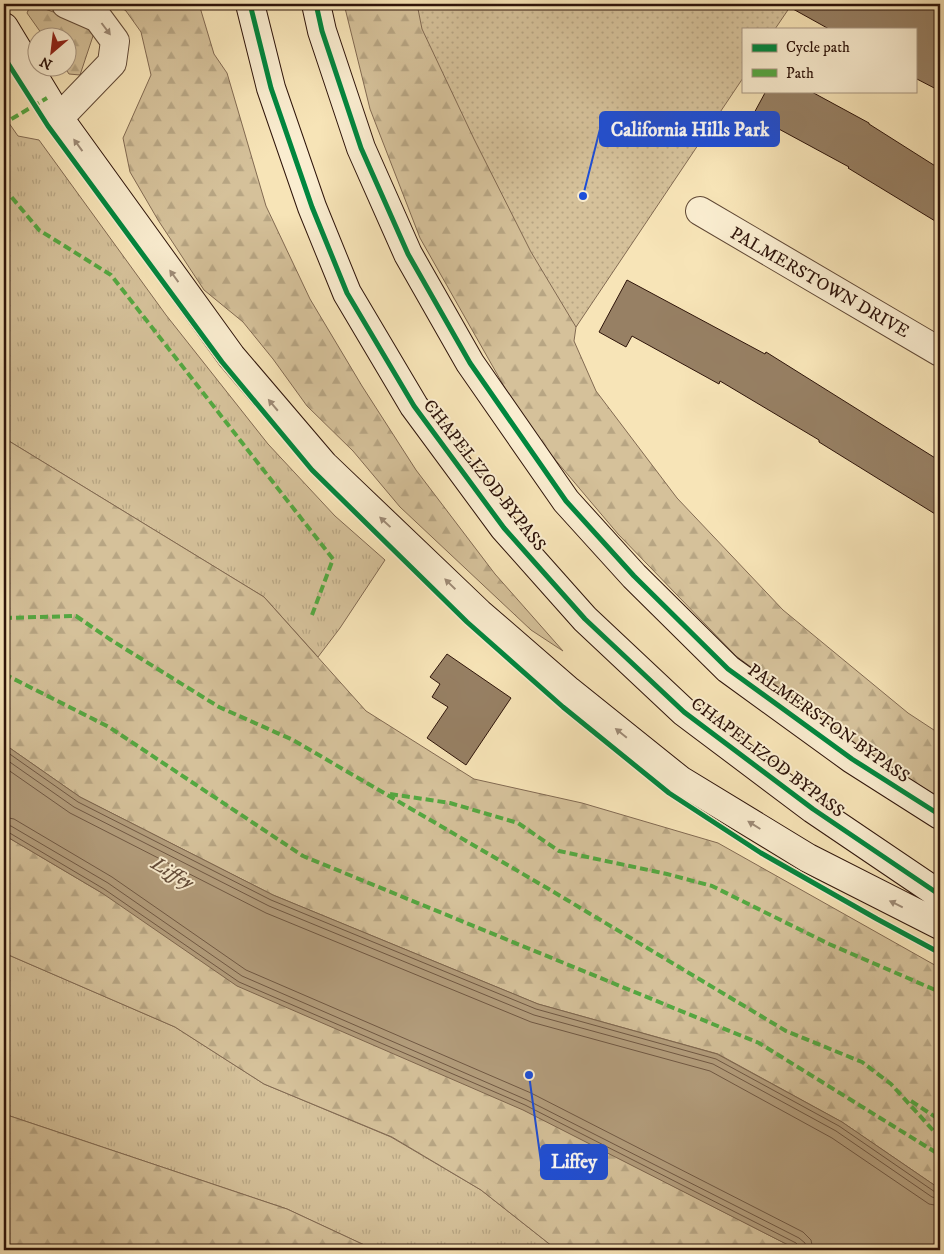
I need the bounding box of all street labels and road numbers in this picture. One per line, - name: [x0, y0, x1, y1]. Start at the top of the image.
- street label: PALMERSTOWN DRIVE: [726, 223, 913, 343]
- street label: CHAPELIZOD BYPASS: [418, 395, 550, 556]
- street label: PALMERSTON BYPASS: [743, 659, 914, 788]
- street label: CHAPELIZOD BYPASS: [686, 693, 849, 823]

